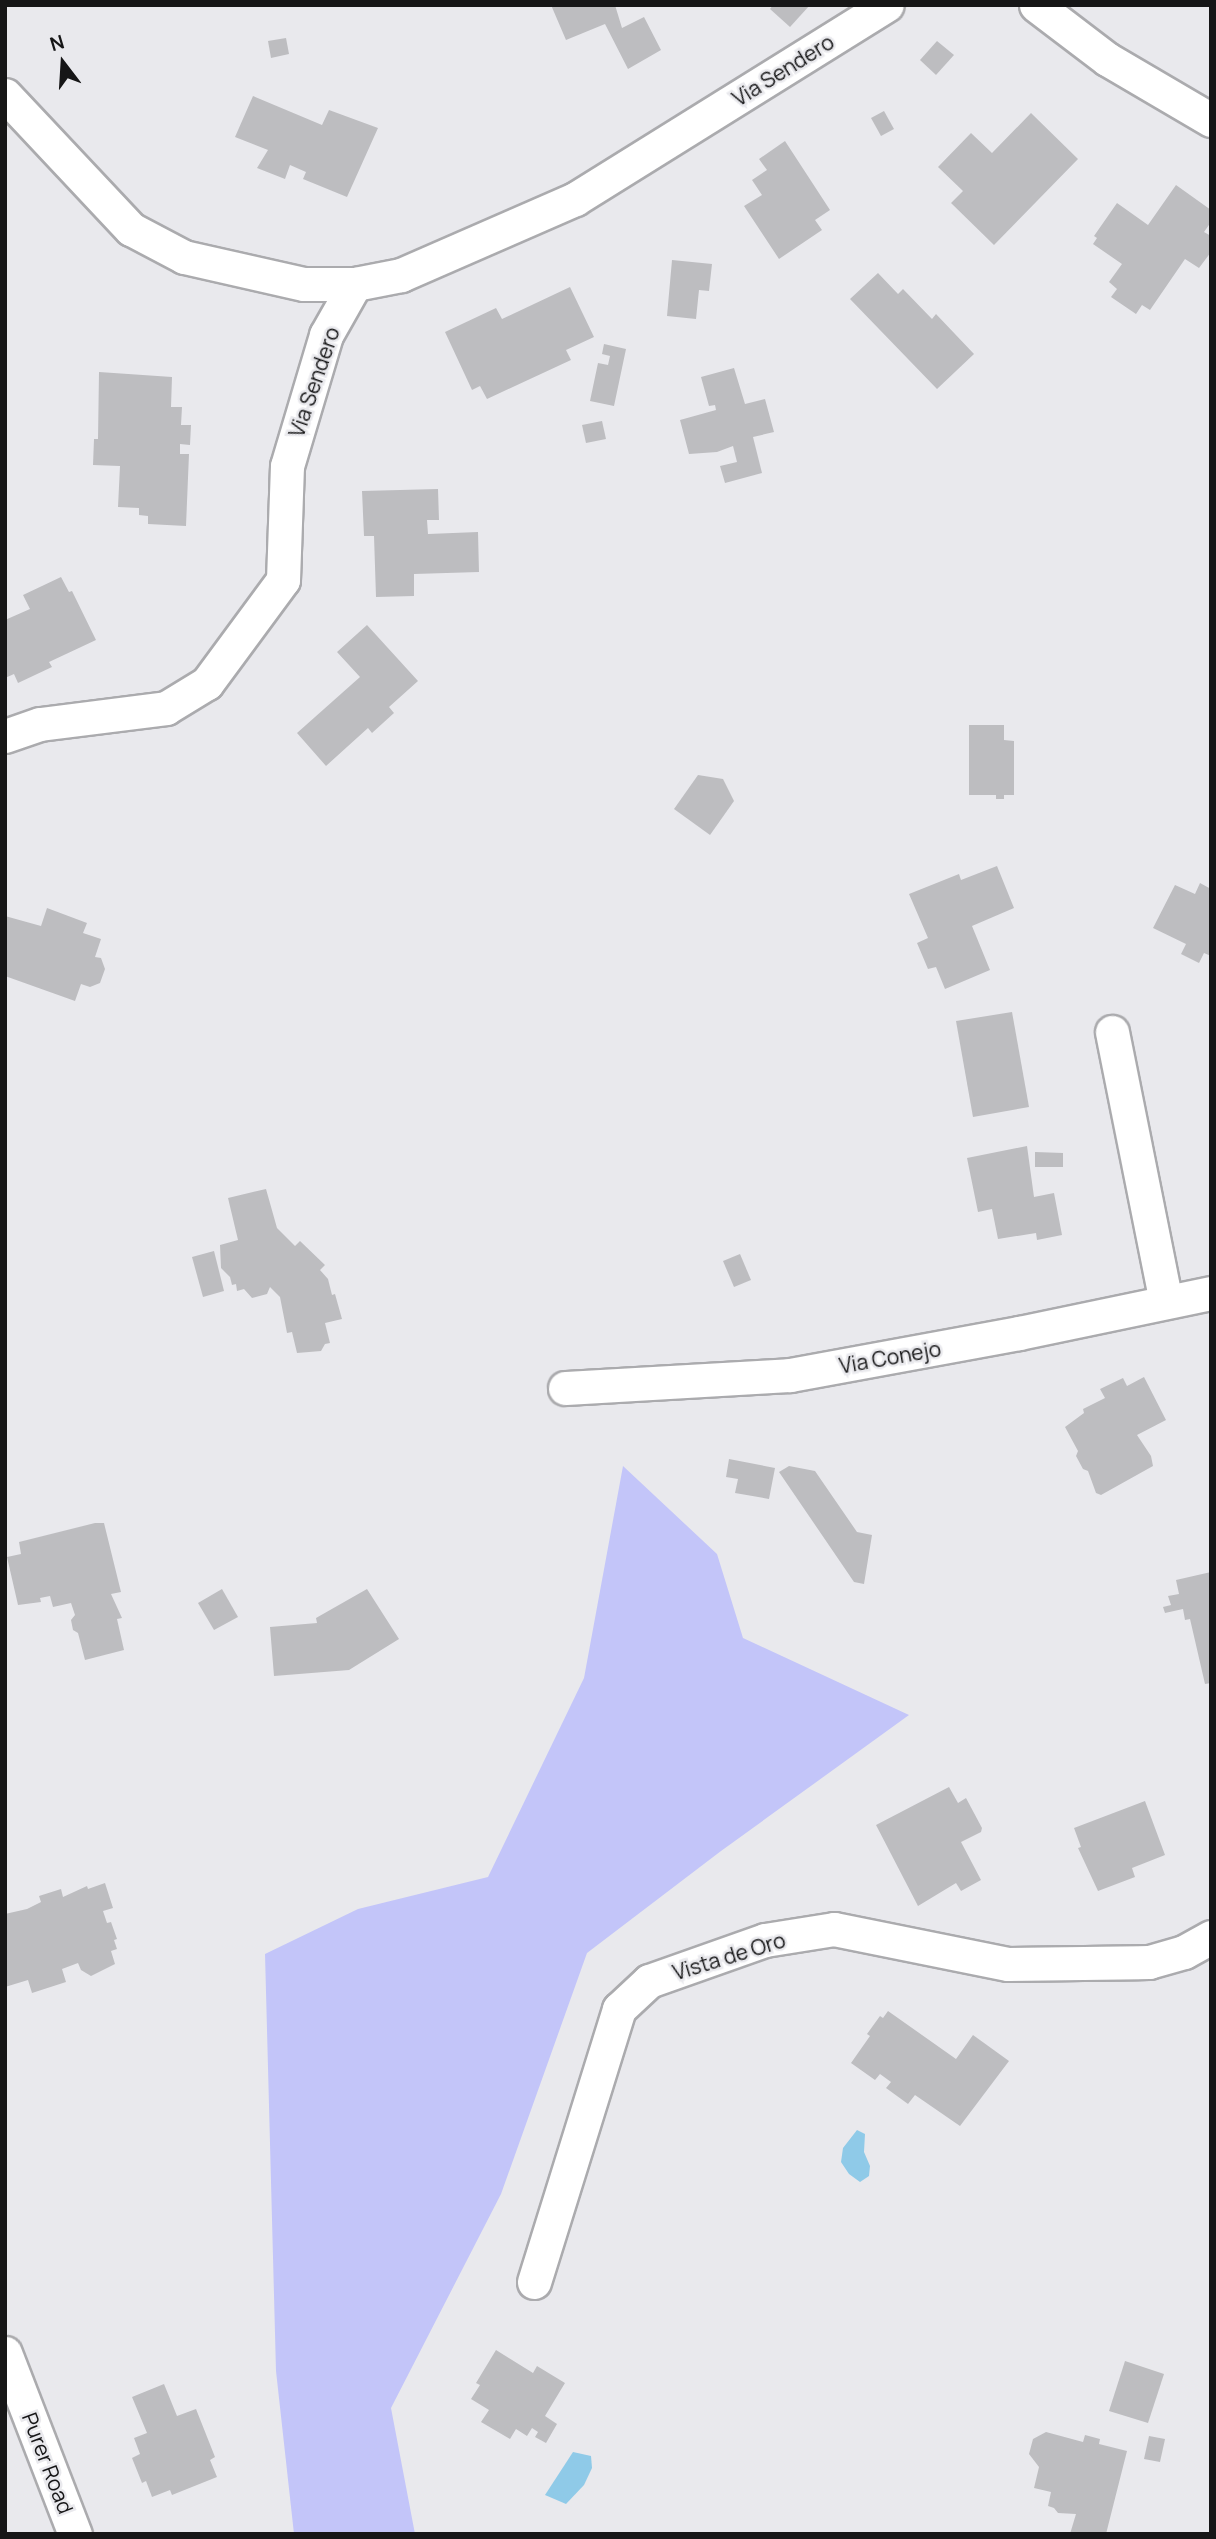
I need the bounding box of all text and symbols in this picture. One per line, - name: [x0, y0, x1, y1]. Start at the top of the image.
- north arrow: [28, 28, 98, 98]
- text: N: [47, 28, 67, 57]
- street label: Via Sendero: [728, 29, 838, 111]
- street label: Via Sendero: [283, 324, 345, 440]
- street label: Via Conejo: [837, 1336, 943, 1378]
- street label: Vista de Oro: [670, 1927, 788, 1985]
- street label: Purer Road: [17, 2409, 79, 2517]

